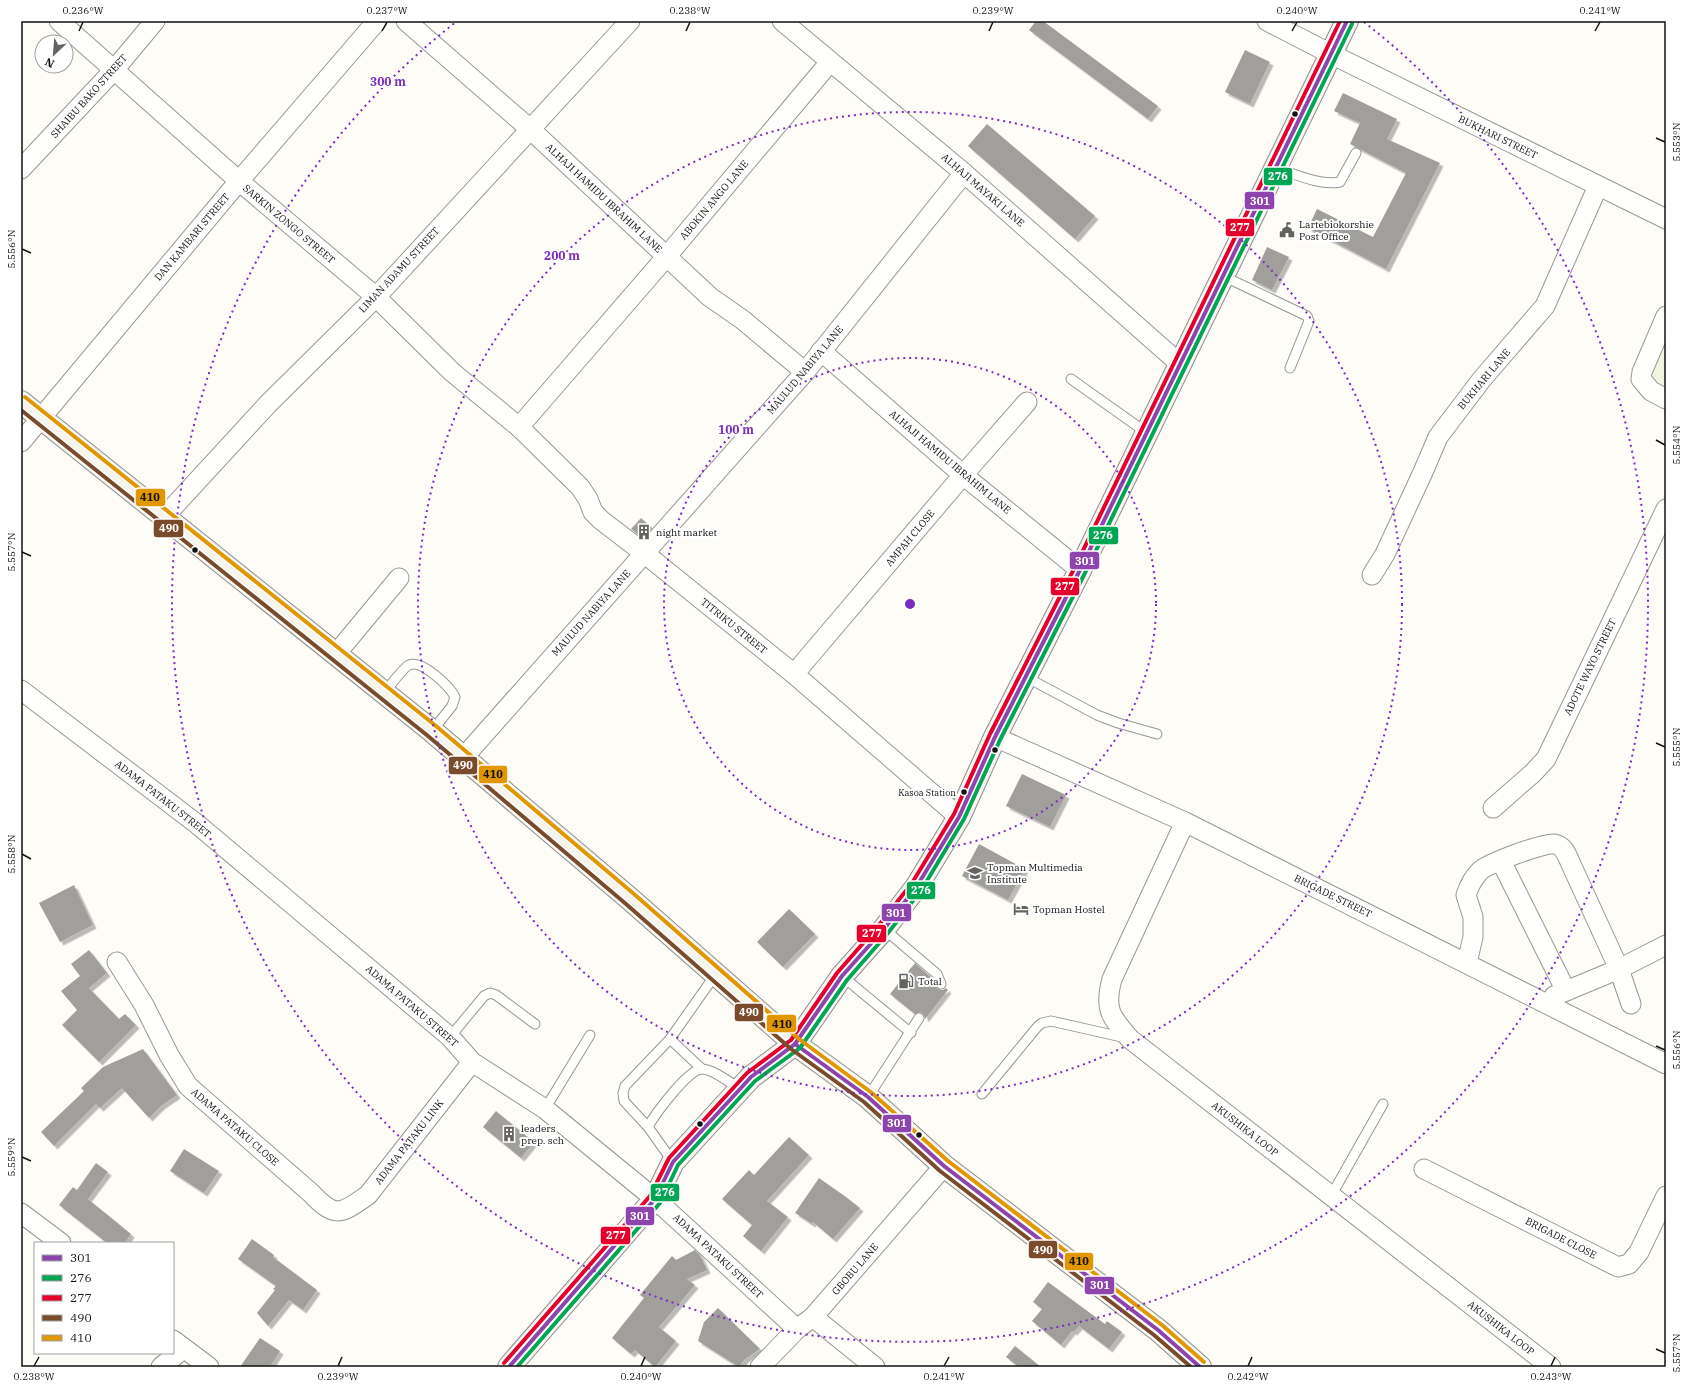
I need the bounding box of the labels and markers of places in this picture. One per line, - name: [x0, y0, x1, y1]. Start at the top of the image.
- unlabelled marker: [1290, 109, 1300, 119]
- place label: Lartebiokorshie Post Office: [1299, 218, 1374, 243]
- public building icon: Lartebiokorshie Post Office: [1278, 221, 1296, 239]
- building icon: night market: [635, 523, 653, 541]
- place label: night market: [656, 526, 718, 539]
- unlabelled marker: [190, 545, 200, 555]
- centre of rings: [903, 597, 917, 611]
- unlabelled marker: [990, 745, 1000, 755]
- place label: Kasoa Station: [898, 787, 956, 798]
- marker: Kasoa Station: [959, 787, 969, 797]
- place label: Topman Multimedia Institute: [987, 861, 1083, 886]
- school or university icon: Topman Multimedia Institute: [966, 864, 984, 882]
- hotel icon: Topman Hostel: [1012, 900, 1030, 918]
- place label: Topman Hostel: [1033, 903, 1105, 916]
- fuel station icon: Total: [897, 972, 915, 990]
- place label: Total: [918, 975, 942, 988]
- unlabelled marker: [695, 1119, 705, 1129]
- place label: leaders prep. sch: [521, 1122, 564, 1147]
- building icon: leaders prep. sch: [500, 1125, 518, 1143]
- unlabelled marker: [914, 1130, 924, 1140]

